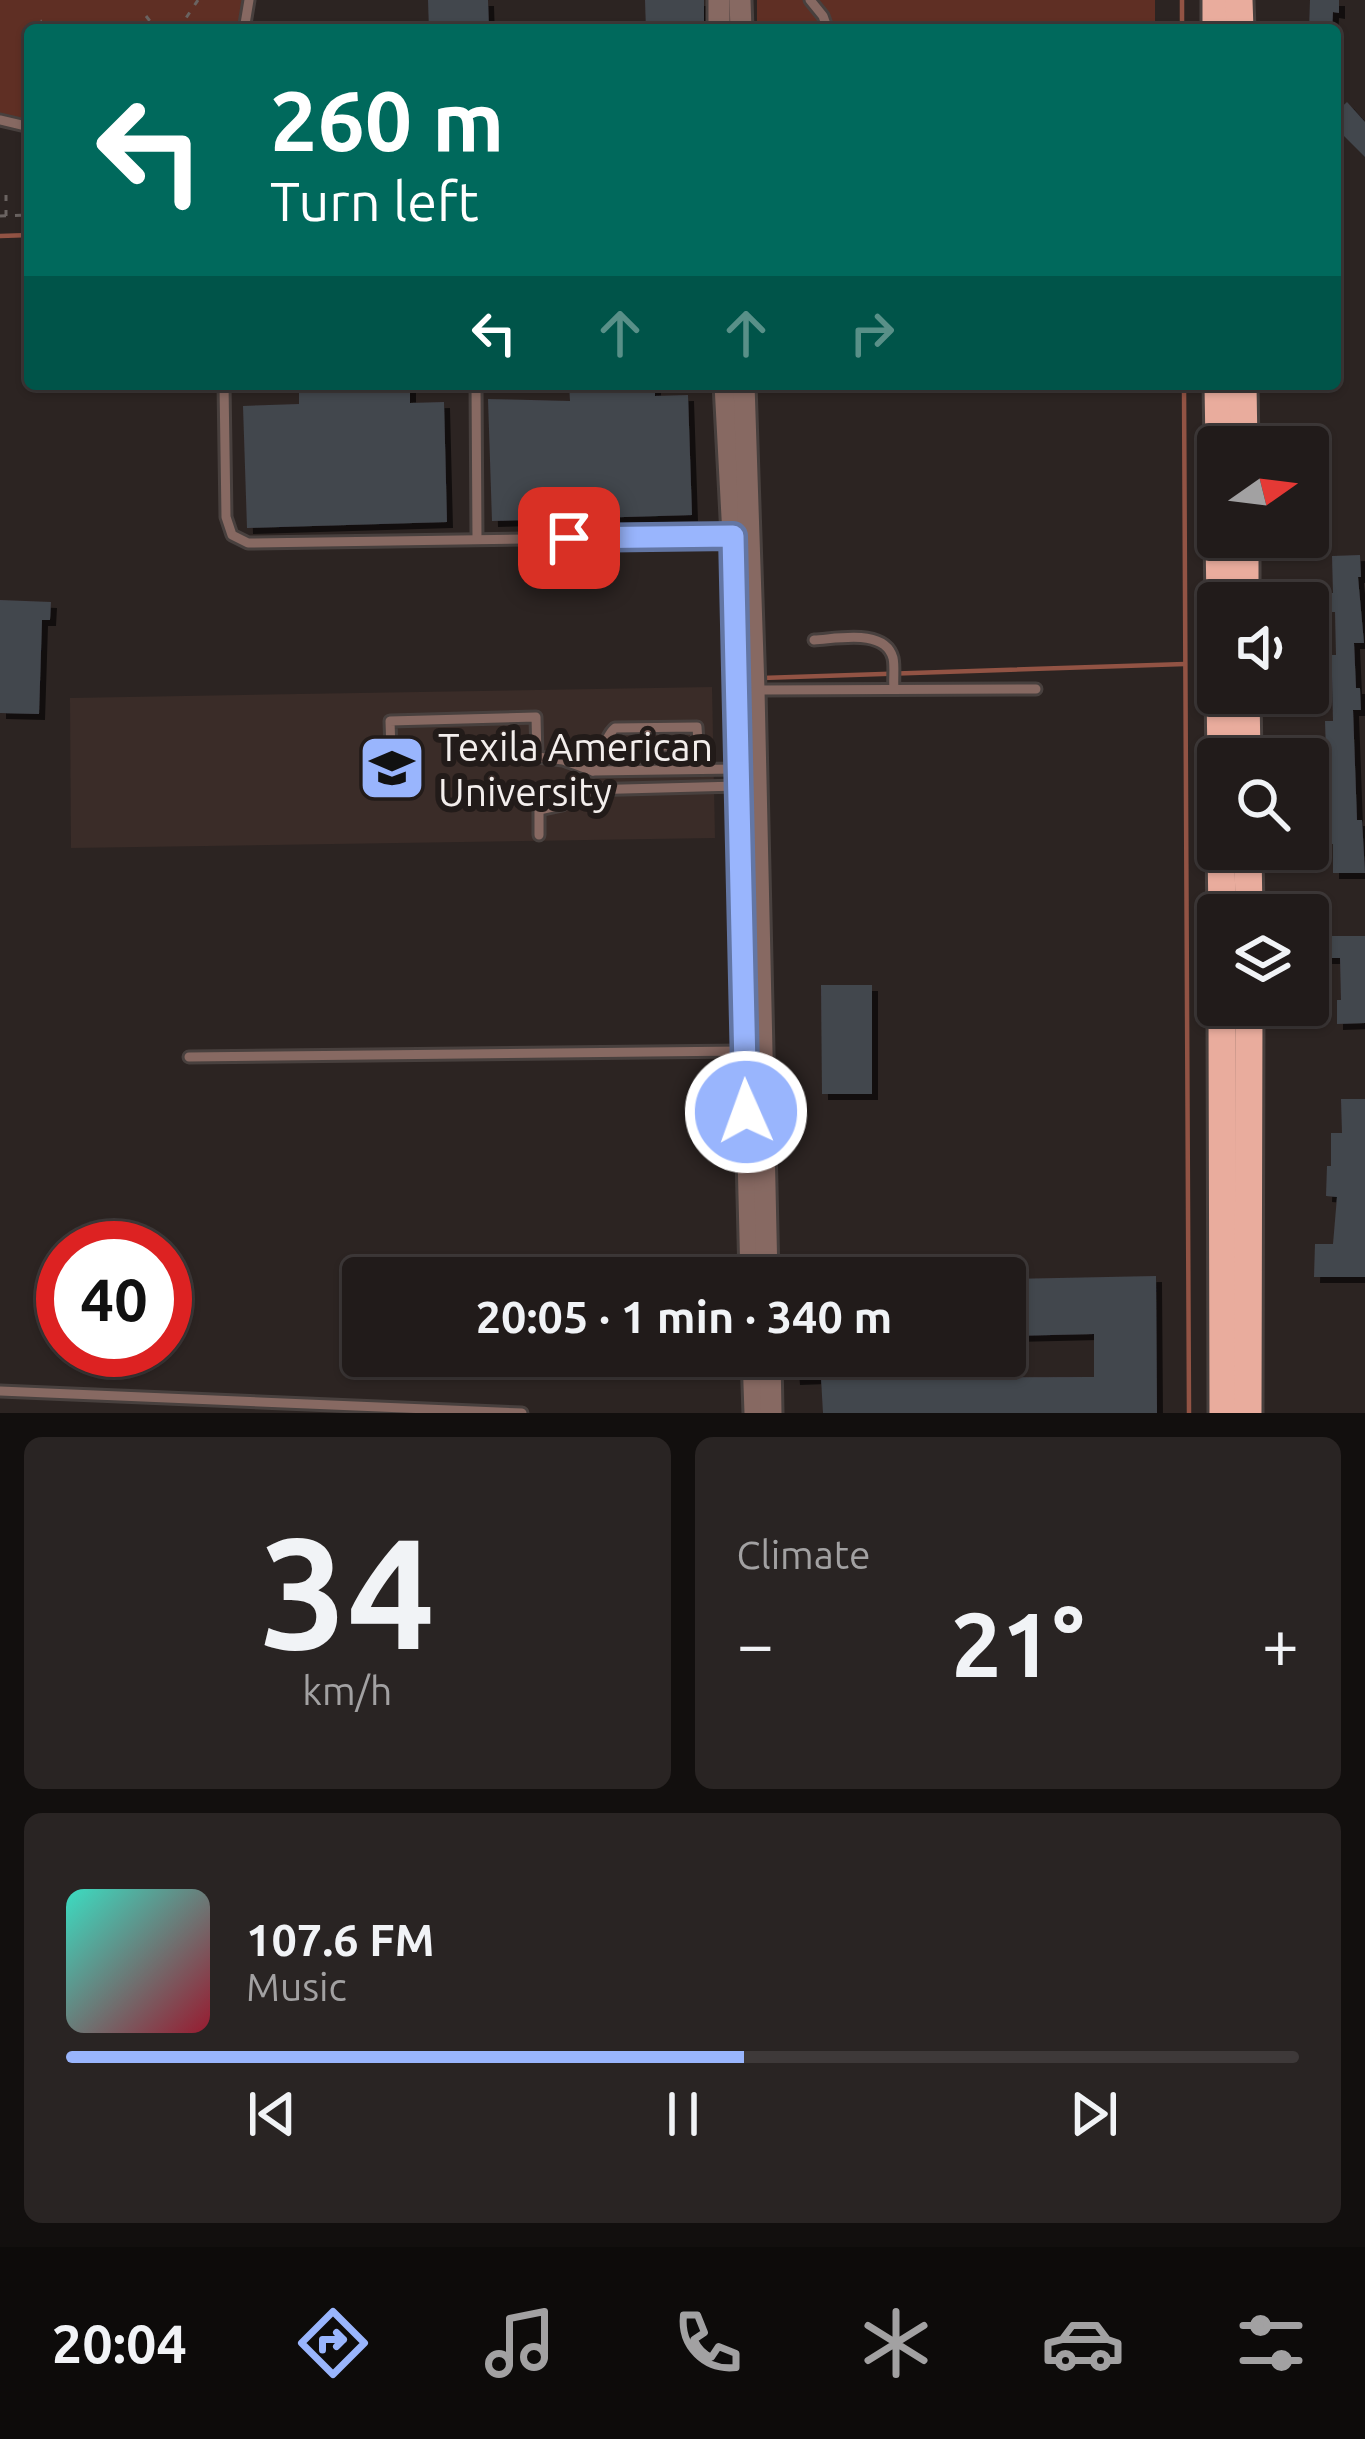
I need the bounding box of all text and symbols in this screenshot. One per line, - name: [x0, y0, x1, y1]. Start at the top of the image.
- icon: left: [72, 72, 228, 228]
- text: 260 m: [270, 73, 504, 167]
- text: Turn left: [270, 171, 479, 231]
- icon: left: [461, 300, 527, 366]
- icon: ahead: [587, 300, 653, 366]
- icon: ahead: [713, 300, 779, 366]
- icon: right: [839, 300, 905, 366]
- north arrow: [1197, 426, 1329, 558]
- map controls: [1197, 426, 1329, 1026]
- pin: [518, 487, 620, 589]
- icon: arrive: [536, 505, 602, 571]
- button: sound: [1197, 582, 1329, 714]
- place label: Texila American University: [438, 725, 713, 813]
- school or university icon: Texila American University: [357, 733, 427, 803]
- button: search: [1197, 738, 1329, 870]
- button: layers: [1197, 894, 1329, 1026]
- position arrow: [683, 1049, 809, 1175]
- speed limit sign: 40: [36, 1221, 192, 1377]
- text: 20:05 · 1 min · 340 m: [476, 1291, 892, 1342]
- text: 34: [259, 1504, 435, 1678]
- text: Climate: [737, 1533, 871, 1576]
- text: 21°: [951, 1593, 1084, 1694]
- text: −: [737, 1606, 774, 1680]
- text: +: [1262, 1606, 1299, 1680]
- text: km/h: [302, 1669, 392, 1712]
- text: 107.6 FM: [246, 1914, 435, 1965]
- text: Music: [246, 1965, 347, 2008]
- icon: previous: [239, 2081, 305, 2147]
- icon: pause: [650, 2081, 716, 2147]
- icon: next: [1061, 2081, 1127, 2147]
- icon: directions: [291, 2301, 375, 2385]
- icon: music: [478, 2301, 562, 2385]
- icon: phone: [666, 2301, 750, 2385]
- icon: climate: [854, 2301, 938, 2385]
- icon: car: [1041, 2301, 1125, 2385]
- icon: filters: [1229, 2301, 1313, 2385]
- text: 20:04: [52, 2313, 187, 2373]

